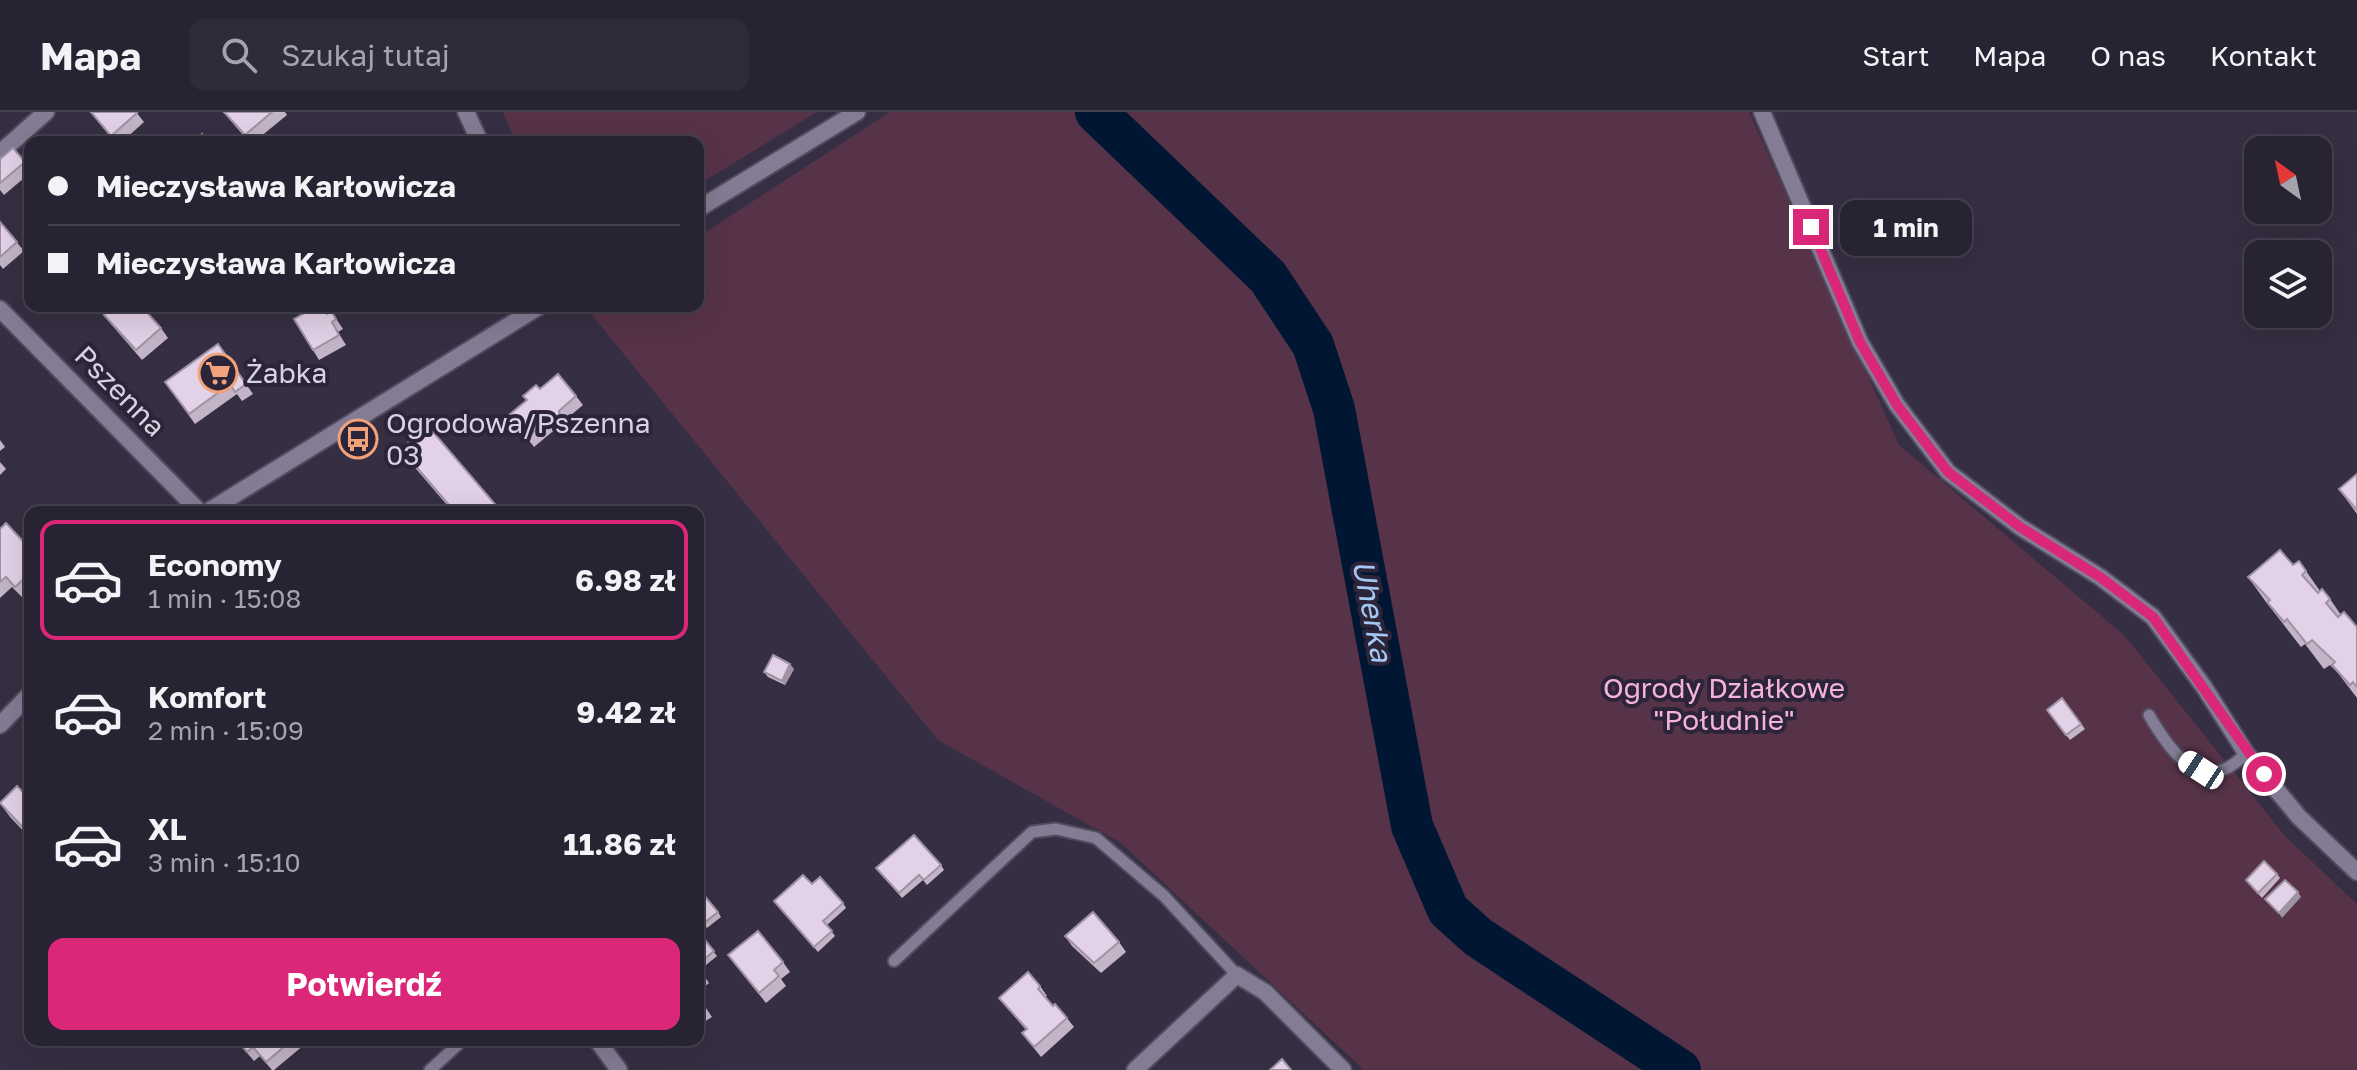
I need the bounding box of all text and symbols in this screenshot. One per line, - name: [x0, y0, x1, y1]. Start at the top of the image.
- search box: [189, 19, 749, 91]
- text: Mapa: [40, 33, 141, 78]
- icon: search: [217, 33, 261, 77]
- text: Szukaj tutaj: [281, 37, 450, 73]
- text: Start: [1862, 39, 1929, 72]
- text: Mapa: [1973, 39, 2046, 72]
- text: O nas: [2090, 39, 2166, 72]
- text: Kontakt: [2210, 39, 2317, 72]
- north arrow: [2244, 136, 2332, 224]
- map controls: [2244, 136, 2332, 328]
- text: Mieczysława Karłowicza: [96, 168, 456, 204]
- callout: 1 min: [1839, 199, 1971, 255]
- route end: [1793, 209, 1829, 245]
- text: 1 min: [1873, 212, 1939, 243]
- button: layers: [2244, 240, 2332, 328]
- text: Mieczysława Karłowicza: [96, 245, 456, 281]
- street label: Pszenna: [68, 339, 172, 443]
- supermarket icon: Żabka: [197, 352, 239, 394]
- place label: Żabka: [246, 356, 327, 389]
- place label: Ogrodowa/Pszenna 03: [386, 406, 650, 471]
- bus stop icon: Ogrodowa/Pszenna 03: [337, 418, 379, 460]
- icon: car: [52, 544, 124, 616]
- text: Economy: [148, 547, 282, 583]
- water label: Uherka: [1345, 557, 1401, 666]
- text: 6.98 zł: [575, 562, 676, 598]
- text: 1 min · 15:08: [148, 583, 301, 614]
- park label: Ogrody Działkowe "Południe": [1603, 671, 1845, 736]
- icon: car: [52, 676, 124, 748]
- text: Komfort: [148, 679, 267, 715]
- text: 9.42 zł: [576, 694, 676, 730]
- text: 2 min · 15:09: [148, 715, 304, 746]
- car: [2174, 747, 2228, 793]
- route start: [2246, 756, 2282, 792]
- icon: car: [52, 808, 124, 880]
- text: XL: [148, 811, 187, 847]
- text: 11.86 zł: [563, 826, 676, 862]
- text: 3 min · 15:10: [148, 847, 301, 878]
- button: Potwierdź: [48, 938, 680, 1030]

